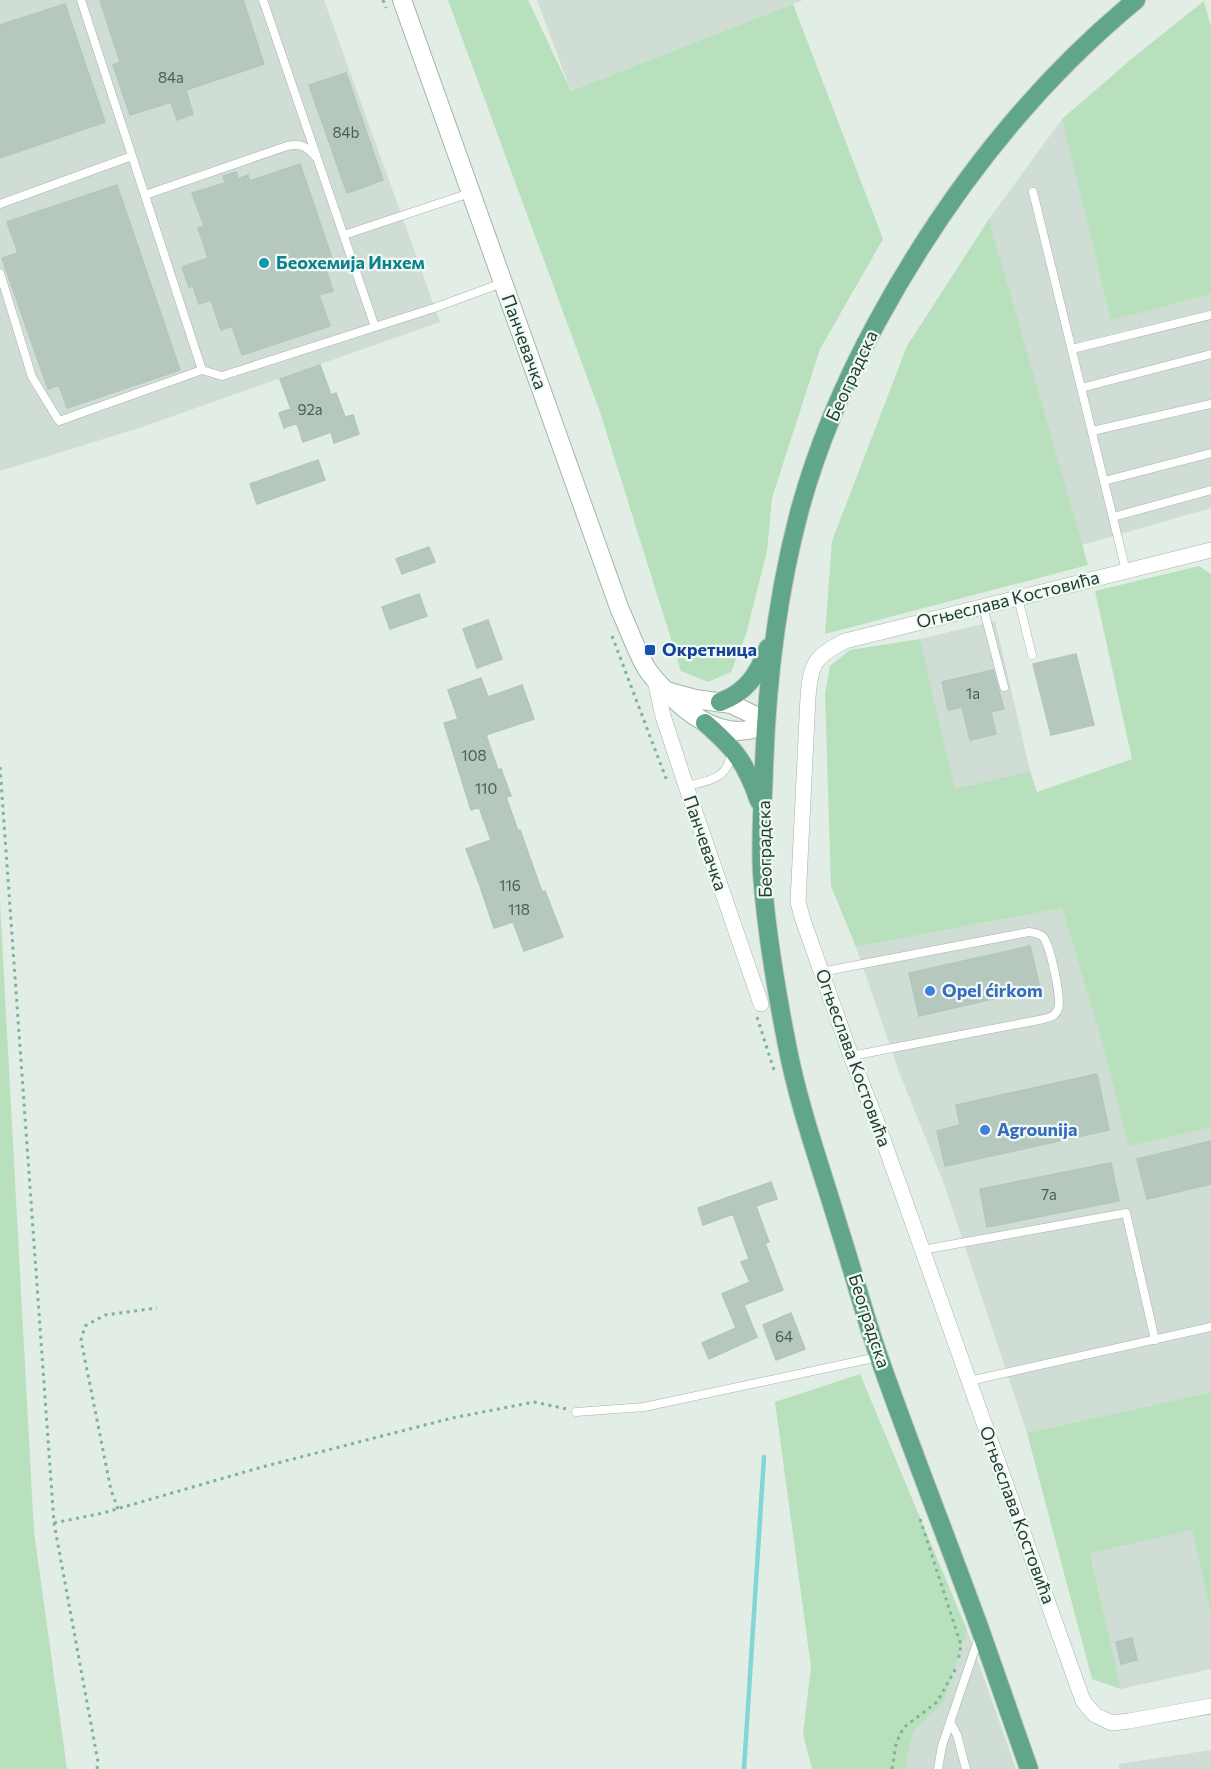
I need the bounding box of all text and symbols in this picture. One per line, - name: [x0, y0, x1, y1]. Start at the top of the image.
- house number: 84a: [158, 68, 184, 86]
- house number: 84b: [333, 123, 360, 141]
- place label: Беохемија Инхем: [276, 251, 425, 273]
- marker: Беохемија Инхем: [257, 256, 271, 270]
- street label: Панчевачка: [498, 291, 552, 392]
- street label: Београдска: [820, 327, 882, 424]
- house number: 92a: [297, 400, 323, 418]
- street label: Огњеслава Костовића: [914, 566, 1102, 632]
- place label: Окретница: [662, 638, 757, 660]
- marker: Окретница: [643, 643, 657, 657]
- house number: 1a: [966, 684, 980, 702]
- house number: 108: [461, 746, 487, 764]
- house number: 110: [475, 779, 497, 797]
- street label: Панчевачка: [679, 792, 733, 893]
- street label: Београдска: [752, 800, 776, 898]
- house number: 116: [499, 876, 521, 894]
- house number: 118: [508, 900, 530, 918]
- street label: Огњеслава Костовића: [811, 966, 896, 1150]
- place label: Opel ćirkom: [942, 979, 1043, 1001]
- marker: Opel ćirkom: [923, 984, 937, 998]
- place label: Agrounija: [997, 1118, 1077, 1140]
- marker: Agrounija: [978, 1123, 992, 1137]
- house number: 7a: [1041, 1185, 1057, 1203]
- street label: Београдска: [844, 1271, 896, 1371]
- house number: 64: [775, 1327, 793, 1345]
- street label: Огњеслава Костовића: [975, 1423, 1060, 1607]

